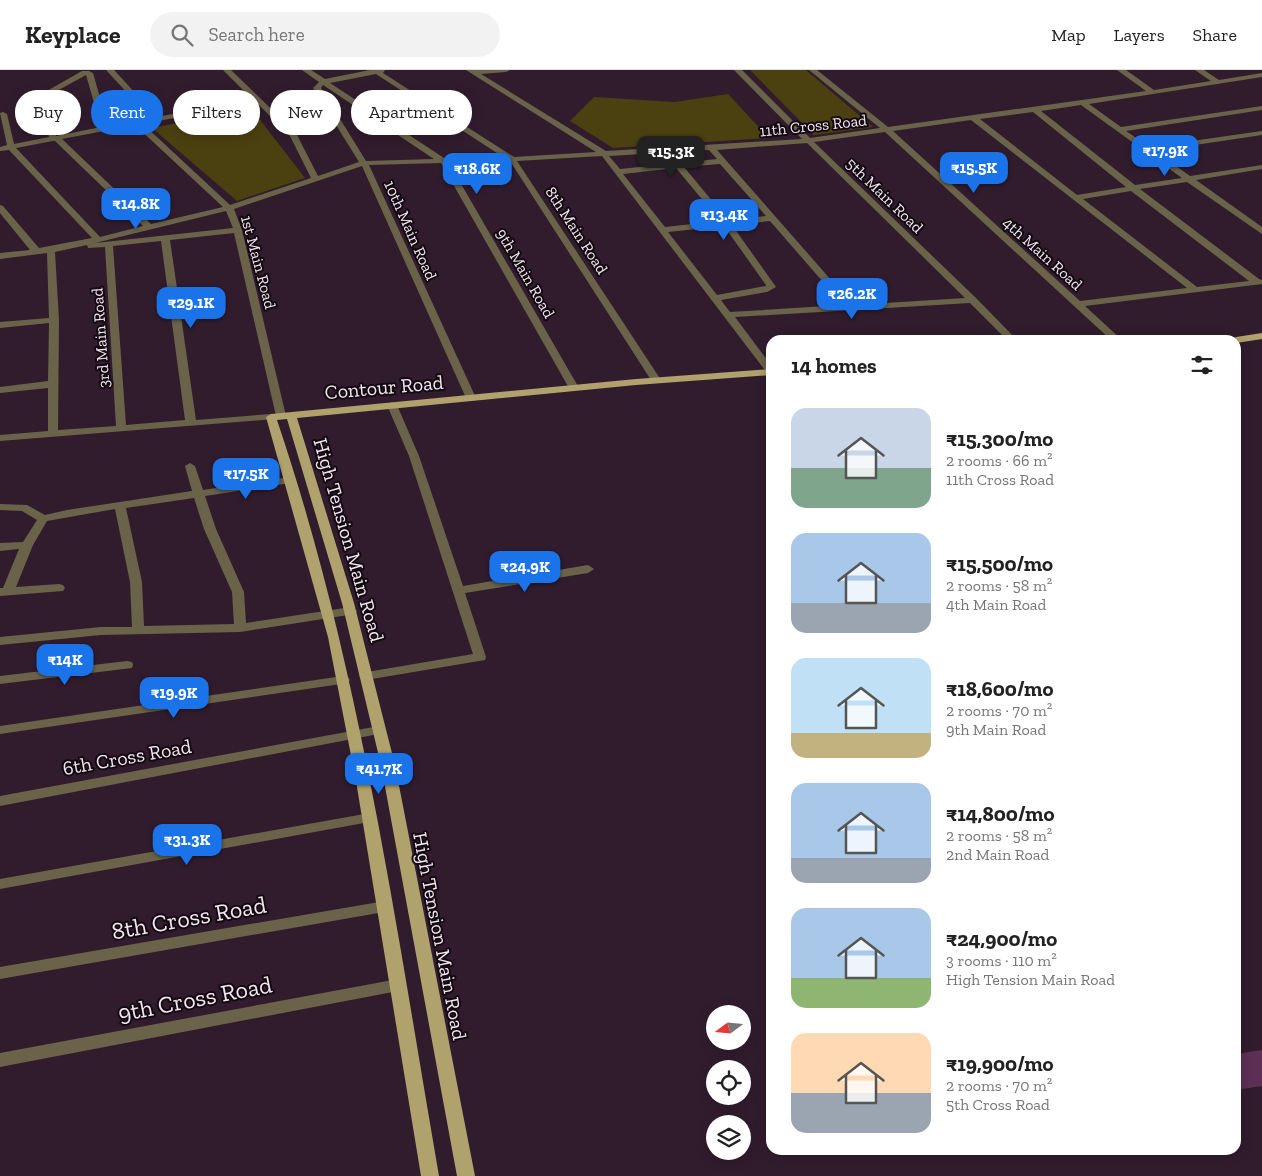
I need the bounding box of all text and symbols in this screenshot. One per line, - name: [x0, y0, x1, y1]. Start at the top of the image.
- search box: [150, 12, 500, 57]
- text: Keyplace: [25, 20, 120, 49]
- icon: search: [168, 21, 196, 49]
- text: Search here: [208, 23, 305, 46]
- text: Map: [1051, 24, 1086, 46]
- text: Layers: [1114, 24, 1165, 46]
- text: Share: [1193, 24, 1237, 46]
- chip: Buy: [15, 90, 81, 135]
- chip: Rent: [91, 90, 163, 135]
- chip: Filters: [173, 90, 260, 135]
- chip: New: [270, 90, 341, 135]
- chip: Apartment: [351, 90, 472, 135]
- street label: 11th Cross Road: [758, 110, 868, 141]
- pin: ₹17.9K: [1124, 134, 1206, 177]
- pin: ₹15.3K: [630, 136, 712, 178]
- text: ₹17.9K: [1142, 141, 1188, 160]
- text: ₹15.3K: [648, 142, 694, 161]
- pin: ₹18.6K: [436, 152, 518, 195]
- pin: ₹15.5K: [933, 152, 1015, 194]
- street label: 5th Main Road: [842, 154, 927, 237]
- text: ₹15.5K: [951, 158, 997, 177]
- text: ₹18.6K: [454, 159, 500, 178]
- street label: 10th Main Road: [380, 177, 441, 283]
- street label: 8th Main Road: [541, 183, 612, 278]
- pin: ₹14.8K: [95, 188, 177, 230]
- text: ₹14.8K: [112, 194, 160, 213]
- pin: ₹13.4K: [683, 198, 765, 241]
- text: ₹13.4K: [700, 205, 748, 224]
- street label: 1st Main Road: [237, 213, 280, 311]
- street label: 4th Main Road: [999, 213, 1086, 294]
- street label: 9th Main Road: [492, 225, 559, 322]
- pin: ₹26.2K: [811, 278, 893, 320]
- text: ₹26.2K: [828, 284, 876, 303]
- pin: ₹29.1K: [150, 286, 232, 329]
- street label: 3rd Main Road: [88, 287, 113, 389]
- text: ₹29.1K: [168, 293, 214, 312]
- icon: filters: [1188, 351, 1216, 379]
- text: 14 homes: [791, 353, 877, 378]
- street label: Contour Road: [324, 370, 444, 404]
- text: ₹15,300/mo: [946, 426, 1053, 451]
- icon: home: [831, 428, 891, 488]
- street label: High Tension Main Road: [308, 435, 390, 645]
- text: 2 rooms · 66 m²: [946, 451, 1053, 470]
- pin: ₹17.5K: [205, 458, 287, 500]
- text: ₹17.5K: [224, 464, 268, 483]
- text: 11th Cross Road: [946, 470, 1054, 489]
- pin: ₹24.9K: [484, 550, 566, 593]
- text: ₹15,500/mo: [946, 551, 1053, 576]
- icon: home: [831, 553, 891, 613]
- text: ₹24.9K: [500, 557, 550, 576]
- text: 2 rooms · 58 m²: [946, 576, 1052, 595]
- text: 4th Main Road: [946, 595, 1046, 614]
- pin: ₹14K: [35, 644, 95, 686]
- text: ₹14K: [48, 650, 83, 669]
- pin: ₹19.9K: [133, 676, 215, 719]
- text: ₹18,600/mo: [946, 676, 1053, 701]
- icon: home: [831, 678, 891, 738]
- text: ₹19.9K: [151, 683, 197, 702]
- text: 2 rooms · 70 m²: [946, 701, 1052, 720]
- text: 9th Main Road: [946, 720, 1046, 739]
- street label: 6th Cross Road: [61, 734, 193, 780]
- pin: ₹41.7K: [338, 752, 420, 795]
- text: ₹41.7K: [356, 759, 402, 778]
- text: ₹14,800/mo: [946, 801, 1054, 826]
- icon: home: [831, 803, 891, 863]
- pin: ₹31.3K: [146, 824, 228, 866]
- text: 2 rooms · 58 m²: [946, 826, 1052, 845]
- text: ₹31.3K: [164, 830, 210, 849]
- street label: High Tension Main Road: [408, 830, 472, 1042]
- text: 2nd Main Road: [946, 845, 1049, 864]
- street label: 8th Cross Road: [109, 890, 268, 945]
- text: ₹24,900/mo: [946, 926, 1057, 951]
- icon: home: [831, 928, 891, 988]
- text: 3 rooms · 110 m²: [946, 951, 1057, 970]
- street label: 9th Cross Road: [115, 969, 274, 1028]
- text: High Tension Main Road: [946, 970, 1115, 989]
- north arrow: [706, 1005, 751, 1050]
- map controls: [706, 1005, 751, 1160]
- text: ₹19,900/mo: [946, 1051, 1054, 1076]
- icon: home: [831, 1053, 891, 1113]
- button: locate: [706, 1060, 751, 1105]
- text: 2 rooms · 70 m²: [946, 1076, 1052, 1095]
- text: 5th Cross Road: [946, 1095, 1050, 1114]
- button: layers: [706, 1115, 751, 1160]

